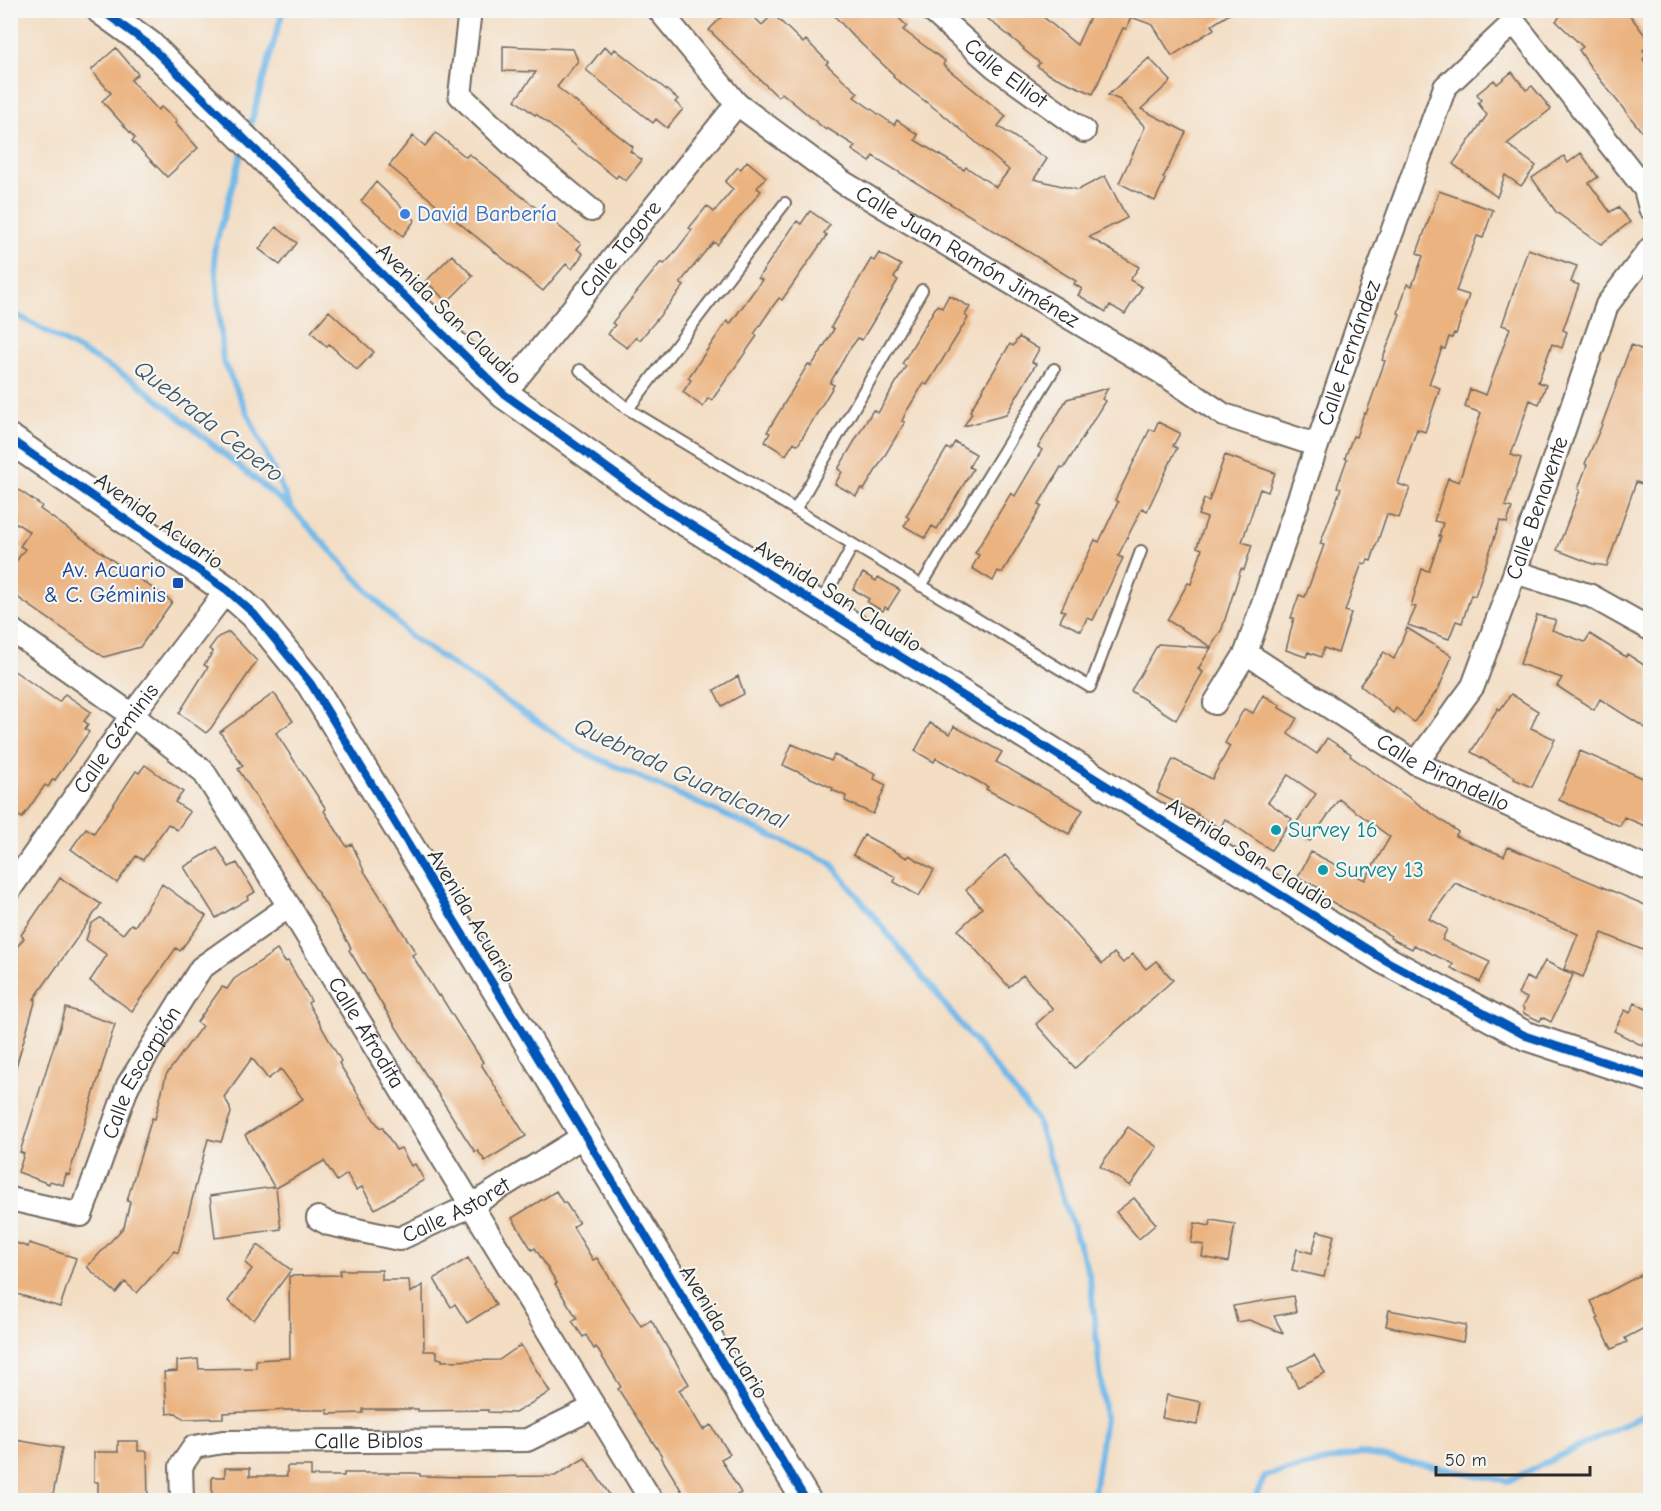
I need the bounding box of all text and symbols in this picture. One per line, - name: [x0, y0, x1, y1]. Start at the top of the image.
- street label: Calle Elliot: [959, 33, 1053, 114]
- street label: Calle Juan Ramón Jiménez: [851, 180, 1084, 334]
- street label: Calle Tagore: [574, 195, 667, 303]
- place label: David Barbería: [417, 201, 557, 227]
- marker: David Barbería: [398, 207, 412, 221]
- street label: Avenida San Claudio: [371, 238, 527, 390]
- street label: Calle Fernández: [1312, 276, 1386, 429]
- water label: Quebrada Cepero: [129, 354, 289, 488]
- street label: Calle Benavente: [1500, 433, 1574, 583]
- street label: Avenida Acuario: [90, 467, 228, 575]
- street label: Avenida San Claudio: [750, 534, 926, 658]
- place label: Av. Acuario & C. Géminis: [44, 557, 166, 608]
- marker: Av. Acuario & C. Géminis: [171, 576, 185, 590]
- street label: Calle Géminis: [68, 678, 164, 799]
- water label: Quebrada Guaralcanal: [570, 711, 793, 835]
- street label: Calle Pirandello: [1372, 728, 1514, 817]
- street label: Avenida San Claudio: [1162, 792, 1338, 916]
- place label: Survey 16: [1288, 817, 1378, 843]
- marker: Survey 16: [1269, 823, 1283, 837]
- street label: Avenida Acuario: [422, 844, 522, 988]
- place label: Survey 13: [1335, 857, 1424, 883]
- marker: Survey 13: [1316, 863, 1330, 877]
- street label: Calle Afrodita: [322, 972, 410, 1093]
- street label: Calle Escorpión: [97, 1001, 187, 1142]
- street label: Calle Astoret: [398, 1171, 515, 1249]
- street label: Avenida Acuario: [674, 1260, 774, 1404]
- street label: Calle Biblos: [314, 1428, 423, 1454]
- scale bar: [1436, 1439, 1590, 1477]
- text: 50 m: [1445, 1450, 1487, 1471]

